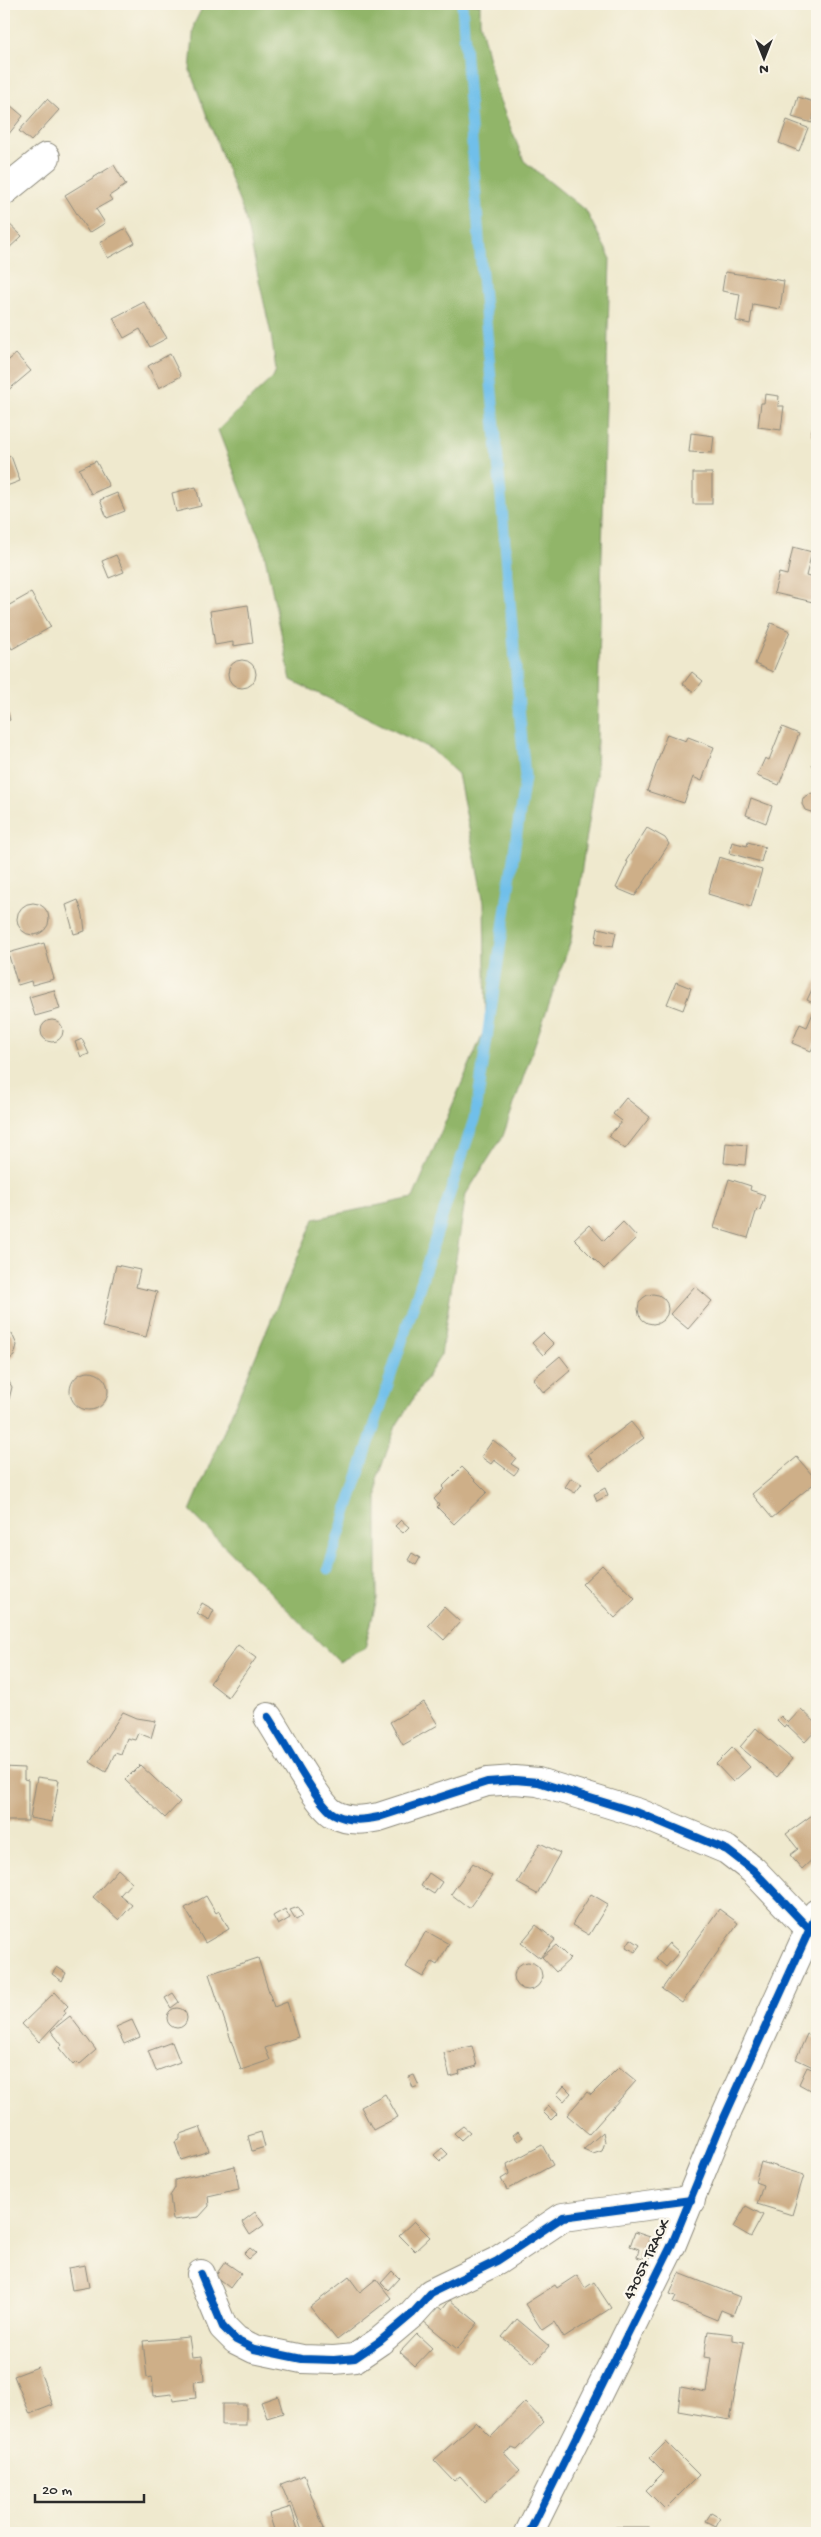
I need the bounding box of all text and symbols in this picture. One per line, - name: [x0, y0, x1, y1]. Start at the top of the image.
- north arrow: [738, 32, 788, 82]
- text: N: [759, 60, 769, 77]
- street label: 47057 TRACK: [620, 2215, 677, 2303]
- scale bar: [35, 2472, 144, 2504]
- text: 20 m: [42, 2482, 72, 2500]

